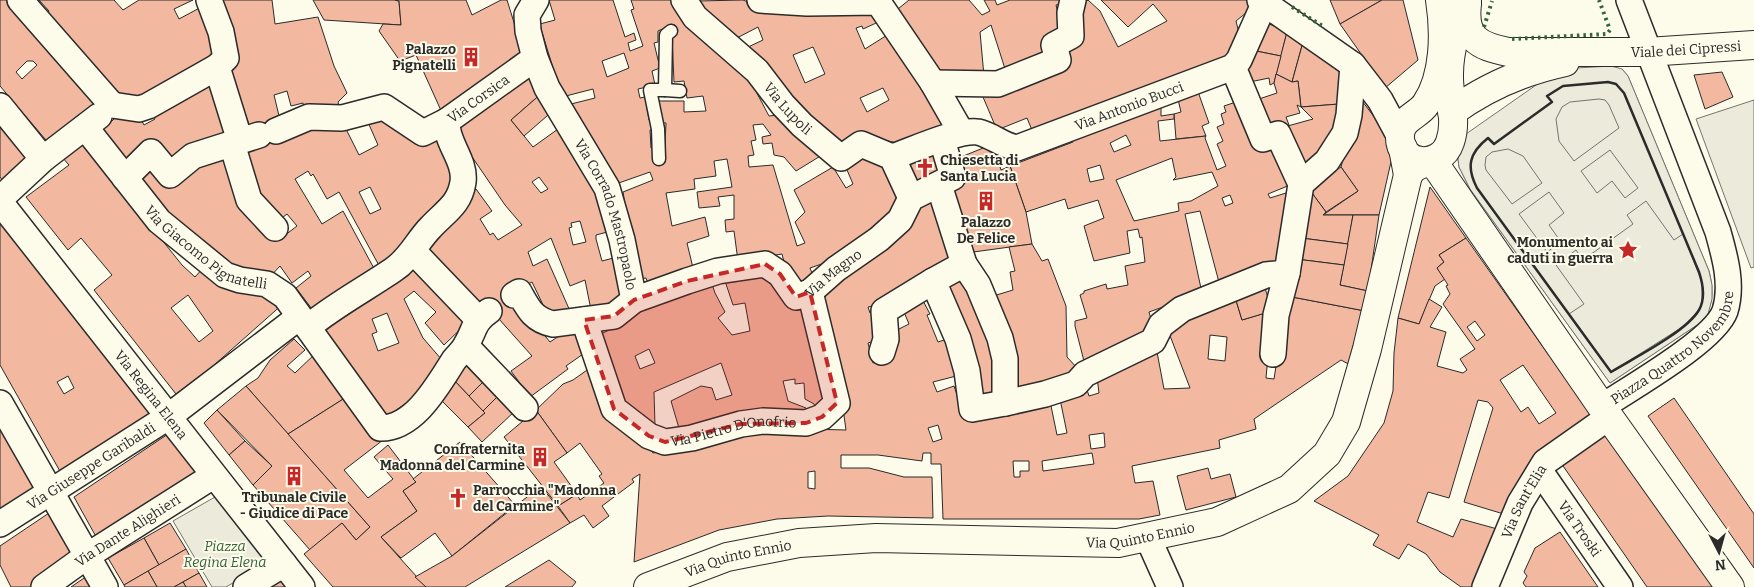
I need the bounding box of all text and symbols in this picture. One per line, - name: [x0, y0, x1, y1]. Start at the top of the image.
- street label: Viale dei Cipressi: [1631, 38, 1742, 61]
- place label: Palazzo Pignatelli: [392, 41, 457, 74]
- building icon: Palazzo Pignatelli: [460, 46, 482, 68]
- street label: Via Corsica: [445, 71, 513, 127]
- street label: Via Antonio Bucci: [1072, 78, 1186, 135]
- street label: Via Lupoli: [760, 79, 815, 139]
- street label: Via Corrado Mastropaolo: [571, 136, 640, 292]
- place label: Chiesetta di Santa Lucia: [940, 152, 1019, 185]
- church icon: Chiesetta di Santa Lucia: [914, 157, 936, 179]
- building icon: Palazzo De Felice: [975, 190, 997, 212]
- street label: Via Giacomo Pignatelli: [141, 202, 268, 293]
- place label: Palazzo De Felice: [957, 214, 1016, 247]
- place label: Monumento ai caduti in guerra: [1507, 234, 1614, 267]
- place icon: Monumento ai caduti in guerra: [1617, 239, 1639, 261]
- street label: Via Magno: [802, 246, 865, 301]
- street label: Piazza Quattro Novembre: [1608, 290, 1737, 408]
- street label: Via Regina Elena: [111, 347, 191, 443]
- street label: Via Pietro D'Onofrio: [669, 413, 797, 450]
- street label: Via Giuseppe Garibaldi: [24, 419, 159, 514]
- place label: Confraternita Madonna del Carmine: [380, 441, 525, 474]
- building icon: Confraternita Madonna del Carmine: [529, 446, 551, 468]
- street label: Via Sant'Elia: [1498, 461, 1550, 541]
- building icon: Tribunale Civile - Giudice di Pace: [283, 465, 305, 487]
- place label: Parrocchia "Madonna del Carmine": [473, 482, 616, 515]
- church icon: Parrocchia "Madonna del Carmine": [447, 487, 469, 509]
- place label: Tribunale Civile - Giudice di Pace: [240, 489, 349, 522]
- street label: Via Dante Alighieri: [72, 491, 184, 571]
- street label: Via Troski: [1554, 498, 1604, 560]
- street label: Via Quinto Ennio: [1086, 519, 1196, 552]
- north arrow: [1694, 527, 1744, 577]
- street label: Via Quinto Ennio: [683, 537, 793, 581]
- park label: Piazza Regina Elena: [184, 538, 267, 571]
- text: N: [1714, 555, 1727, 573]

